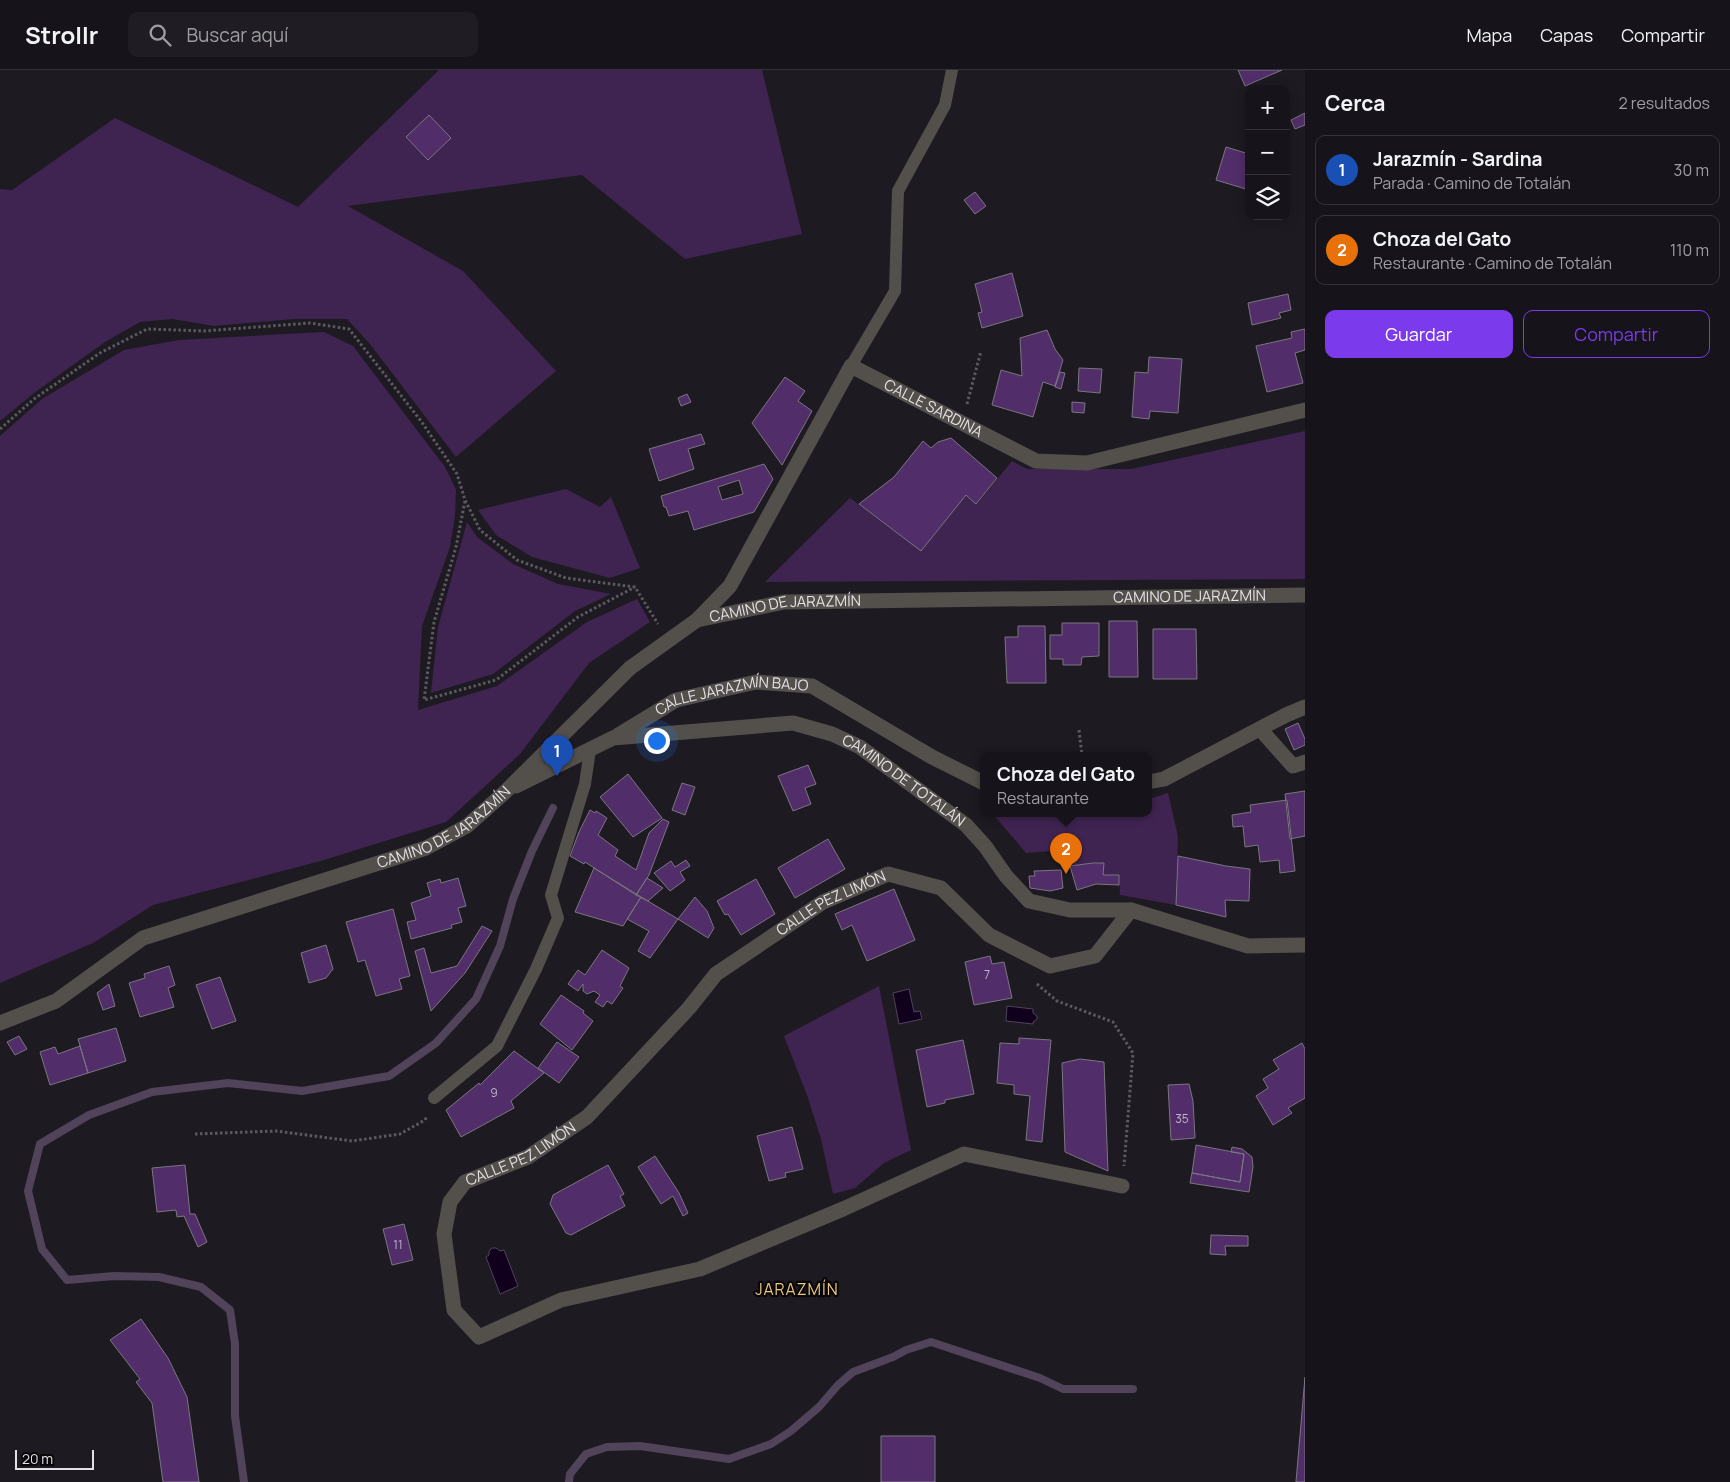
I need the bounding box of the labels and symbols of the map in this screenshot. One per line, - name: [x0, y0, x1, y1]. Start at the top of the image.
- street label: CALLE SARDINA: [880, 374, 987, 442]
- street label: CAMINO DE JARAZMÍN: [1113, 585, 1266, 608]
- street label: CAMINO DE JARAZMÍN: [708, 590, 861, 627]
- street label: CALLE JARAZMÍN BAJO: [651, 671, 809, 720]
- your location: [644, 728, 670, 754]
- street label: CAMINO DE TOTALÁN: [839, 729, 970, 831]
- pin: 1: [541, 735, 573, 776]
- street label: CAMINO DE JARAZMÍN: [374, 781, 515, 873]
- pin: 2: [1050, 833, 1082, 874]
- street label: CALLE PEZ LIMÓN: [772, 865, 889, 941]
- house number: 7: [984, 966, 990, 983]
- house number: 9: [490, 1084, 498, 1101]
- house number: 35: [1175, 1110, 1189, 1127]
- street label: CALLE PEZ LIMÓN: [462, 1117, 580, 1191]
- house number: 11: [393, 1236, 403, 1253]
- district label: JARAZMÍN: [755, 1278, 839, 1300]
- scale bar: [15, 1447, 94, 1470]

